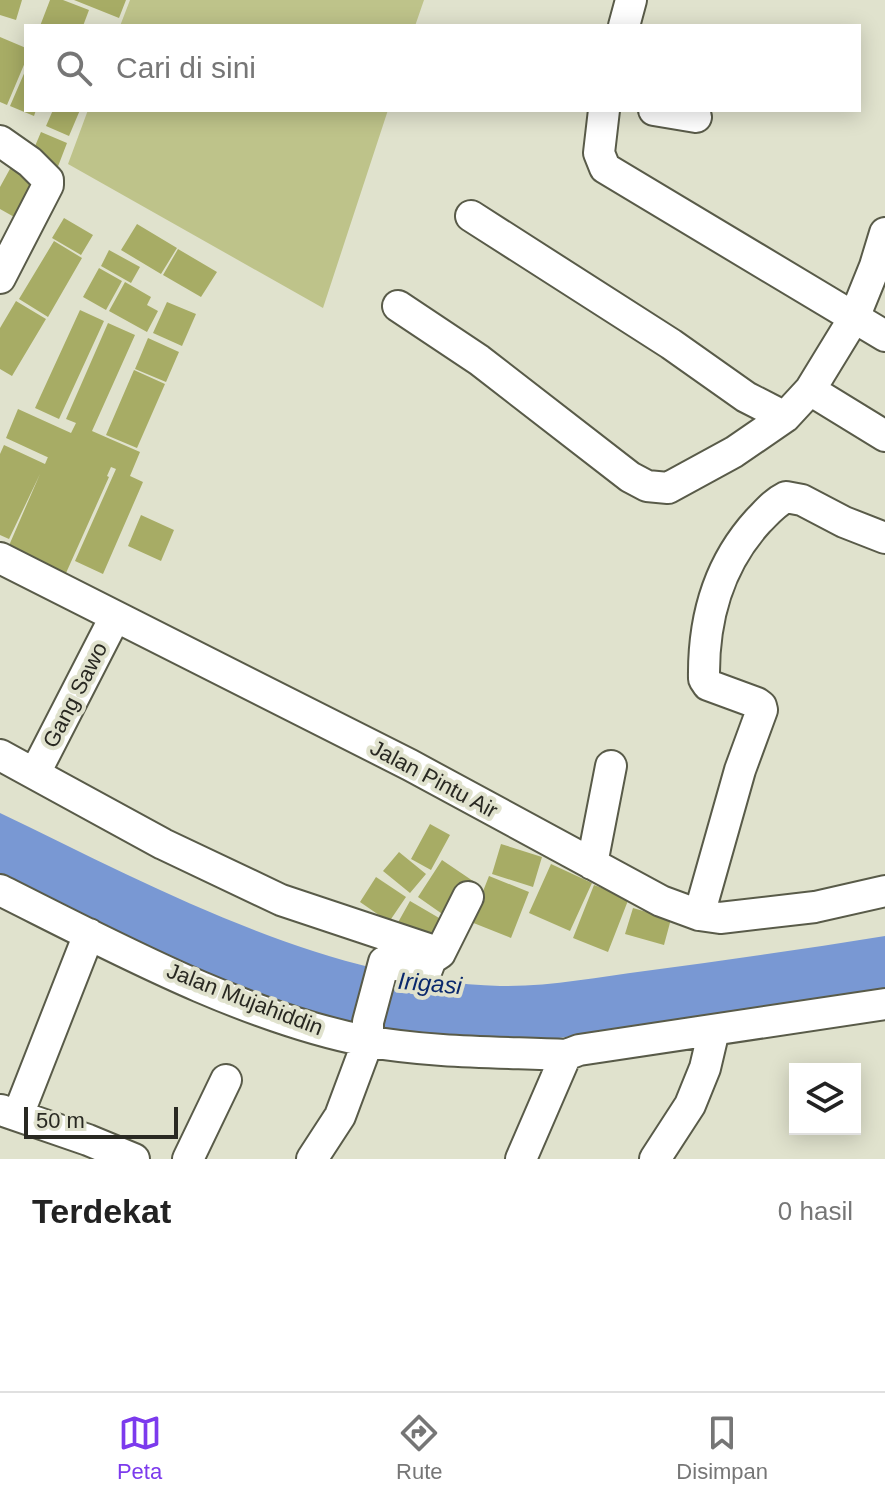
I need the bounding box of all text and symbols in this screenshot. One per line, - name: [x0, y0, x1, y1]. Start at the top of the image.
- search box: [24, 24, 861, 112]
- icon: search: [52, 46, 96, 90]
- text: Cari di sini: [116, 51, 256, 84]
- street label: Gang Sawo: [38, 638, 112, 752]
- street label: Jalan Pintu Air: [366, 735, 502, 823]
- street label: Jalan Mujahiddin: [163, 958, 327, 1040]
- water label: Irigasi: [397, 967, 464, 999]
- map controls: [789, 1063, 861, 1135]
- button: layers: [789, 1063, 861, 1135]
- scale bar: [24, 1103, 178, 1139]
- text: 50 m: [36, 1108, 85, 1133]
- text: Terdekat: [32, 1192, 171, 1230]
- text: 0 hasil: [778, 1196, 853, 1226]
- tab: Peta: [117, 1411, 162, 1485]
- tab: Rute: [396, 1411, 443, 1485]
- tab: Disimpan: [676, 1411, 768, 1485]

